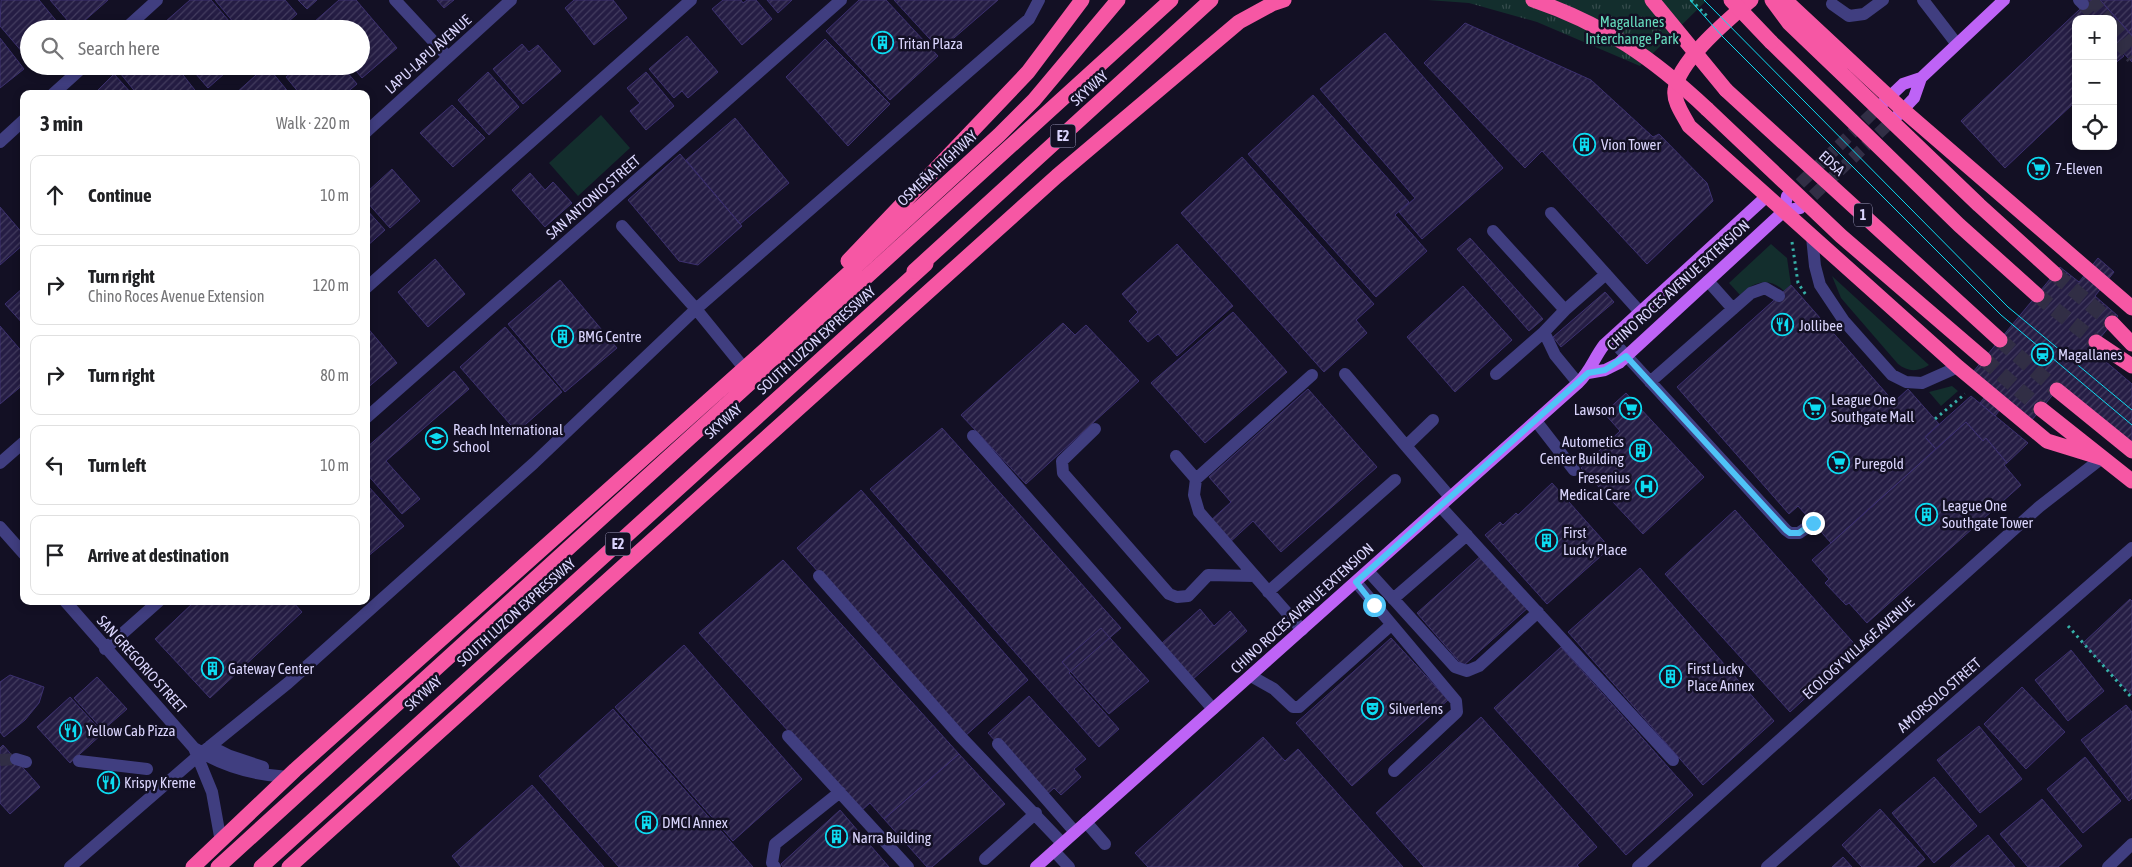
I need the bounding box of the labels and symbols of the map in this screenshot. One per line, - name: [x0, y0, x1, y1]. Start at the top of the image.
- street label: LAPU-LAPU AVENUE: [382, 11, 475, 97]
- park label: Magallanes Interchange Park: [1585, 13, 1679, 47]
- building icon: Tritan Plaza: [870, 31, 894, 55]
- place label: Tritan Plaza: [898, 35, 963, 52]
- street label: SKYWAY: [1067, 67, 1111, 109]
- road number: E2: [1050, 124, 1076, 148]
- street label: OSMEÑA HIGHWAY: [894, 127, 981, 209]
- building icon: Vion Tower: [1573, 132, 1597, 156]
- place label: Vion Tower: [1601, 136, 1661, 153]
- street label: EDSA: [1816, 147, 1849, 179]
- street label: SAN ANTONIO STREET: [543, 151, 644, 242]
- supermarket icon: 7-Eleven: [2027, 156, 2051, 180]
- place label: 7-Eleven: [2055, 160, 2103, 177]
- road number: 1: [1854, 204, 1872, 226]
- street label: CHINO ROCES AVENUE EXTENSION: [1603, 216, 1753, 354]
- street label: SOUTH LUZON EXPRESSWAY: [753, 282, 879, 398]
- restaurant icon: Jollibee: [1771, 313, 1795, 337]
- place label: Jollibee: [1799, 317, 1843, 334]
- building icon: BMG Centre: [550, 324, 574, 348]
- place label: BMG Centre: [578, 328, 642, 345]
- station icon: Magallanes: [2030, 342, 2054, 366]
- place label: Magallanes: [2058, 346, 2122, 363]
- place label: League One Southgate Mall: [1831, 391, 1914, 425]
- supermarket icon: League One Southgate Mall: [1803, 396, 1827, 420]
- supermarket icon: Lawson: [1619, 397, 1643, 421]
- street label: SKYWAY: [701, 400, 745, 442]
- place label: Lawson: [1574, 401, 1615, 418]
- place label: Reach International School: [453, 421, 563, 455]
- school or university icon: Reach International School: [425, 426, 449, 450]
- place label: Autometics Center Building: [1540, 433, 1625, 467]
- building icon: Autometics Center Building: [1628, 438, 1652, 462]
- supermarket icon: Puregold: [1826, 451, 1850, 475]
- place label: Puregold: [1854, 455, 1904, 472]
- place label: Fresenius Medical Care: [1559, 469, 1630, 503]
- hospital icon: Fresenius Medical Care: [1634, 474, 1658, 498]
- place label: League One Southgate Tower: [1942, 497, 2034, 531]
- building icon: League One Southgate Tower: [1914, 502, 1938, 526]
- route end: [1802, 512, 1825, 535]
- place label: First Lucky Place: [1563, 524, 1627, 558]
- building icon: First Lucky Place: [1535, 529, 1559, 553]
- road number: E2: [606, 532, 630, 556]
- street label: CHINO ROCES AVENUE EXTENSION: [1227, 539, 1377, 677]
- street label: SOUTH LUZON EXPRESSWAY: [453, 554, 579, 670]
- street label: ECOLOGY VILLAGE AVENUE: [1799, 593, 1918, 702]
- route start: [1363, 594, 1386, 617]
- street label: SAN GREGORIO STREET: [94, 612, 190, 716]
- street label: AMORSOLO STREET: [1894, 654, 1984, 736]
- building icon: Gateway Center: [200, 656, 224, 680]
- place label: Gateway Center: [228, 660, 315, 677]
- place label: First Lucky Place Annex: [1687, 660, 1754, 694]
- building icon: First Lucky Place Annex: [1659, 665, 1683, 689]
- street label: SKYWAY: [401, 672, 445, 714]
- theatre icon: Silverlens: [1361, 696, 1385, 720]
- place label: Silverlens: [1389, 700, 1443, 717]
- restaurant icon: Yellow Cab Pizza: [58, 718, 82, 742]
- place label: Yellow Cab Pizza: [86, 722, 175, 739]
- restaurant icon: Krispy Kreme: [96, 770, 120, 794]
- place label: Krispy Kreme: [124, 774, 196, 791]
- building icon: DMCI Annex: [634, 810, 658, 834]
- place label: DMCI Annex: [662, 814, 728, 831]
- building icon: Narra Building: [824, 825, 848, 849]
- place label: Narra Building: [852, 829, 932, 846]

